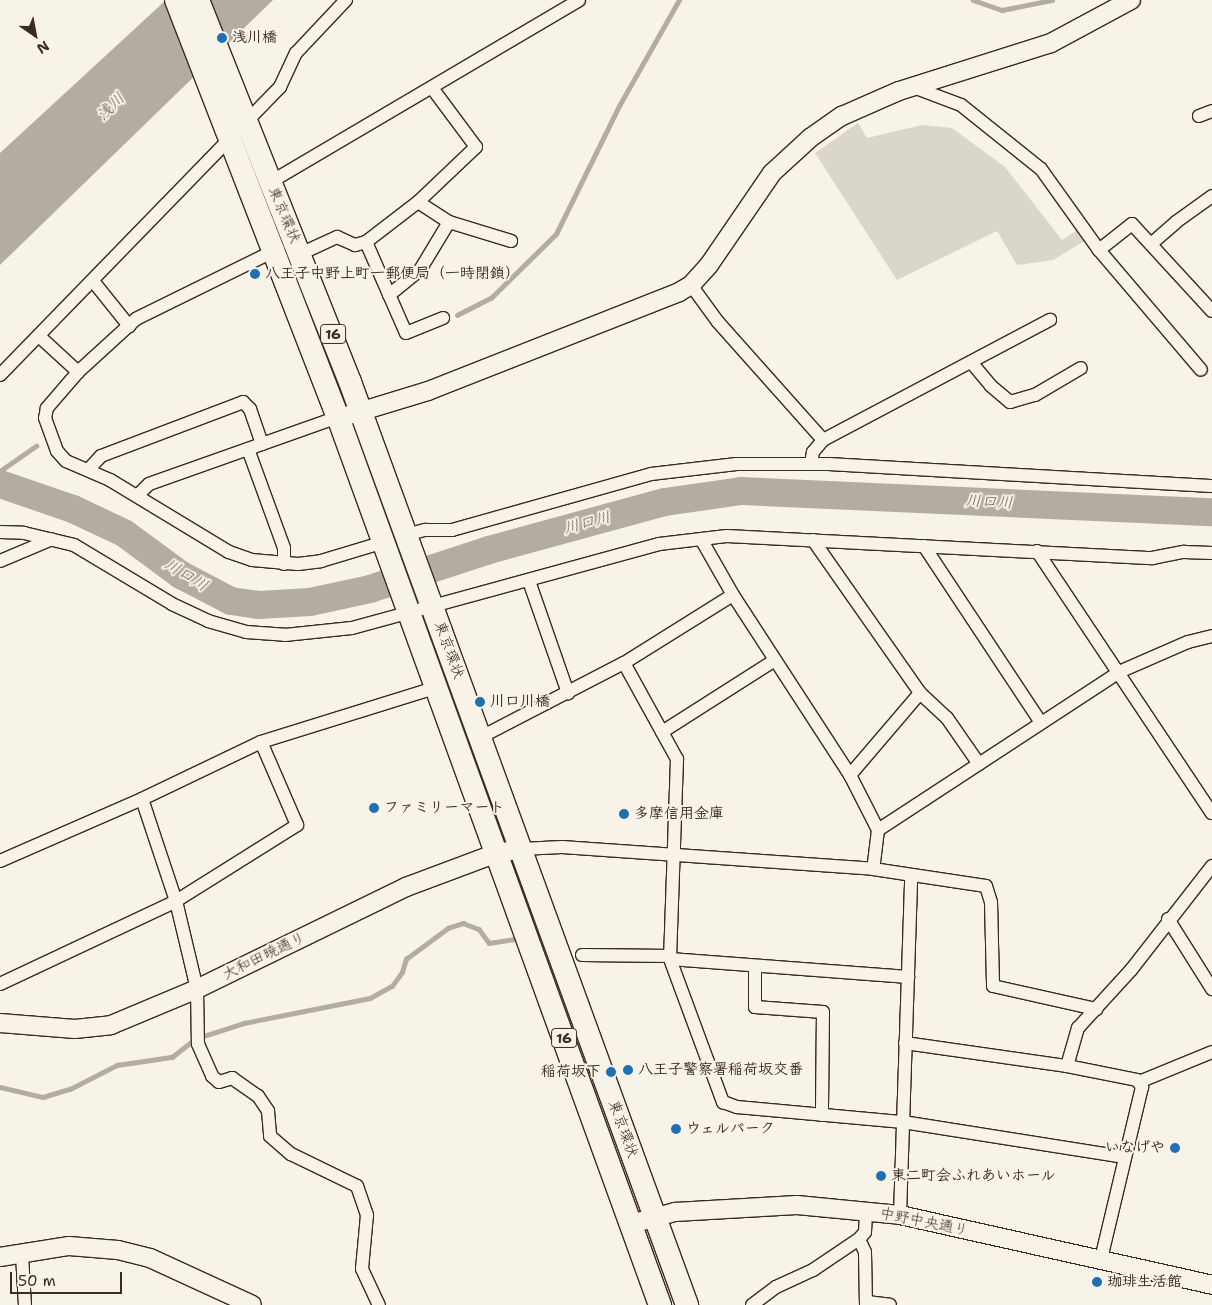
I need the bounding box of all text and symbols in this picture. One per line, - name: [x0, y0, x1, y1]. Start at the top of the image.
- north arrow: [10, 10, 60, 60]
- place label: 浅川橋: [232, 29, 277, 47]
- marker: 浅川橋: [216, 32, 228, 44]
- text: N: [34, 37, 53, 58]
- water label: 浅川: [93, 89, 129, 125]
- street label: 東京環状: [264, 184, 304, 246]
- place label: 八王子中野上町一郵便局（一時閉鎖）: [265, 265, 520, 283]
- marker: 八王子中野上町一郵便局（一時閉鎖）: [249, 268, 261, 280]
- road number: 16: [319, 322, 347, 346]
- water label: 川口川: [965, 491, 1013, 513]
- water label: 川口川: [561, 508, 613, 538]
- water label: 川口川: [160, 554, 212, 596]
- street label: 東京環状: [430, 619, 468, 681]
- place label: 川口川橋: [490, 693, 550, 711]
- marker: 川口川橋: [474, 696, 486, 708]
- place label: ファミリーマート: [384, 799, 504, 817]
- marker: ファミリーマート: [368, 802, 380, 814]
- place label: 多摩信用金庫: [634, 805, 724, 823]
- marker: 多摩信用金庫: [618, 808, 630, 820]
- street label: 大和田暁通り: [220, 928, 308, 984]
- road number: 16: [550, 1026, 578, 1050]
- place label: 八王子警察署稲荷坂交番: [638, 1061, 803, 1079]
- place label: 稲荷坂下: [541, 1063, 601, 1081]
- marker: 八王子警察署稲荷坂交番: [622, 1064, 634, 1076]
- marker: 稲荷坂下: [605, 1066, 617, 1078]
- street label: 東京環状: [604, 1098, 642, 1160]
- place label: ウェルパーク: [686, 1120, 776, 1138]
- marker: ウェルパーク: [670, 1123, 682, 1135]
- place label: いなげや: [1105, 1139, 1165, 1157]
- marker: いなげや: [1169, 1142, 1181, 1154]
- place label: 東二町会ふれあいホール: [891, 1167, 1056, 1185]
- marker: 東二町会ふれあいホール: [875, 1170, 887, 1182]
- street label: 中野中央通り: [878, 1205, 970, 1239]
- scale bar: [12, 1262, 125, 1294]
- text: 50 m: [18, 1271, 56, 1291]
- place label: 珈琲生活館: [1107, 1273, 1182, 1291]
- marker: 珈琲生活館: [1091, 1276, 1103, 1288]

